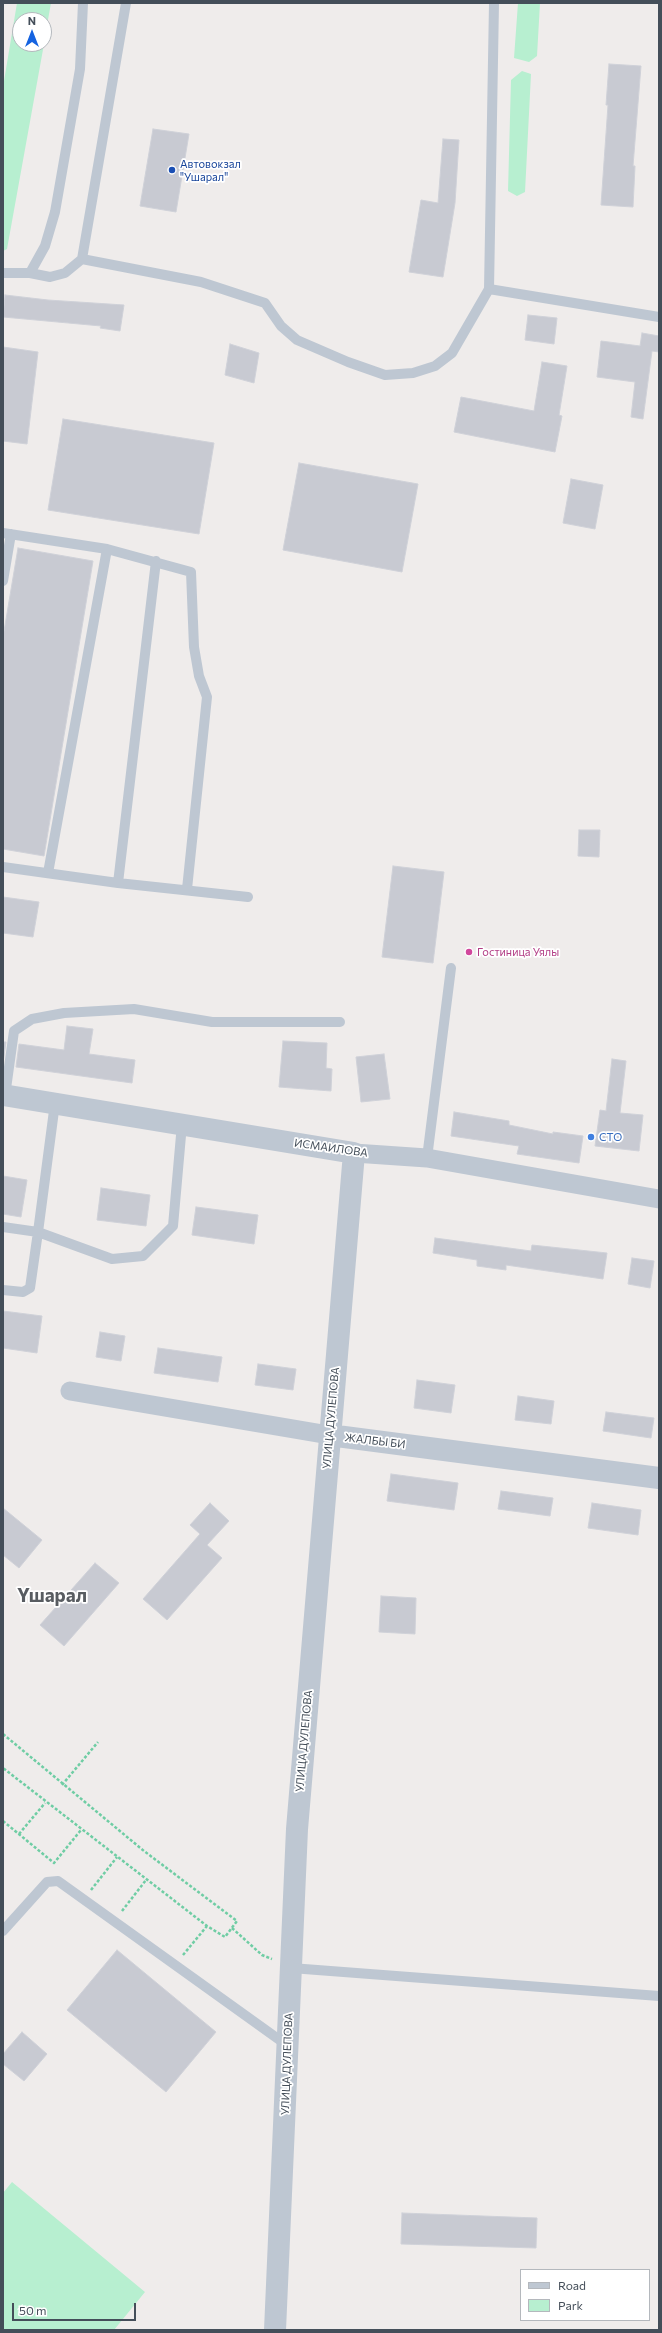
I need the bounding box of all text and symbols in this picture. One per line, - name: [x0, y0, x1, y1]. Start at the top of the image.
- north arrow: [12, 12, 52, 52]
- text: N: [28, 14, 36, 27]
- place label: Автовокзал "Ушарал": [180, 157, 241, 183]
- marker: Автовокзал "Ушарал": [167, 165, 177, 175]
- place label: Гостиница Уялы: [477, 945, 559, 959]
- marker: Гостиница Уялы: [464, 947, 474, 957]
- place label: СТО: [599, 1130, 622, 1144]
- marker: СТО: [586, 1132, 596, 1142]
- street label: ИСМАИЛОВА: [293, 1136, 369, 1160]
- street label: УЛИЦА ДУЛЕПОВА: [320, 1366, 342, 1470]
- street label: ЖАЛБЫ БИ: [344, 1431, 406, 1451]
- district label: Үшарал: [17, 1585, 87, 1607]
- street label: УЛИЦА ДУЛЕПОВА: [293, 1689, 315, 1793]
- street label: УЛИЦА ДУЛЕПОВА: [279, 2013, 295, 2115]
- legend: [520, 2269, 650, 2321]
- text: Road: [558, 2278, 586, 2292]
- scale bar: [14, 2295, 138, 2321]
- text: Park: [558, 2298, 583, 2312]
- text: 50 m: [19, 2303, 47, 2317]

